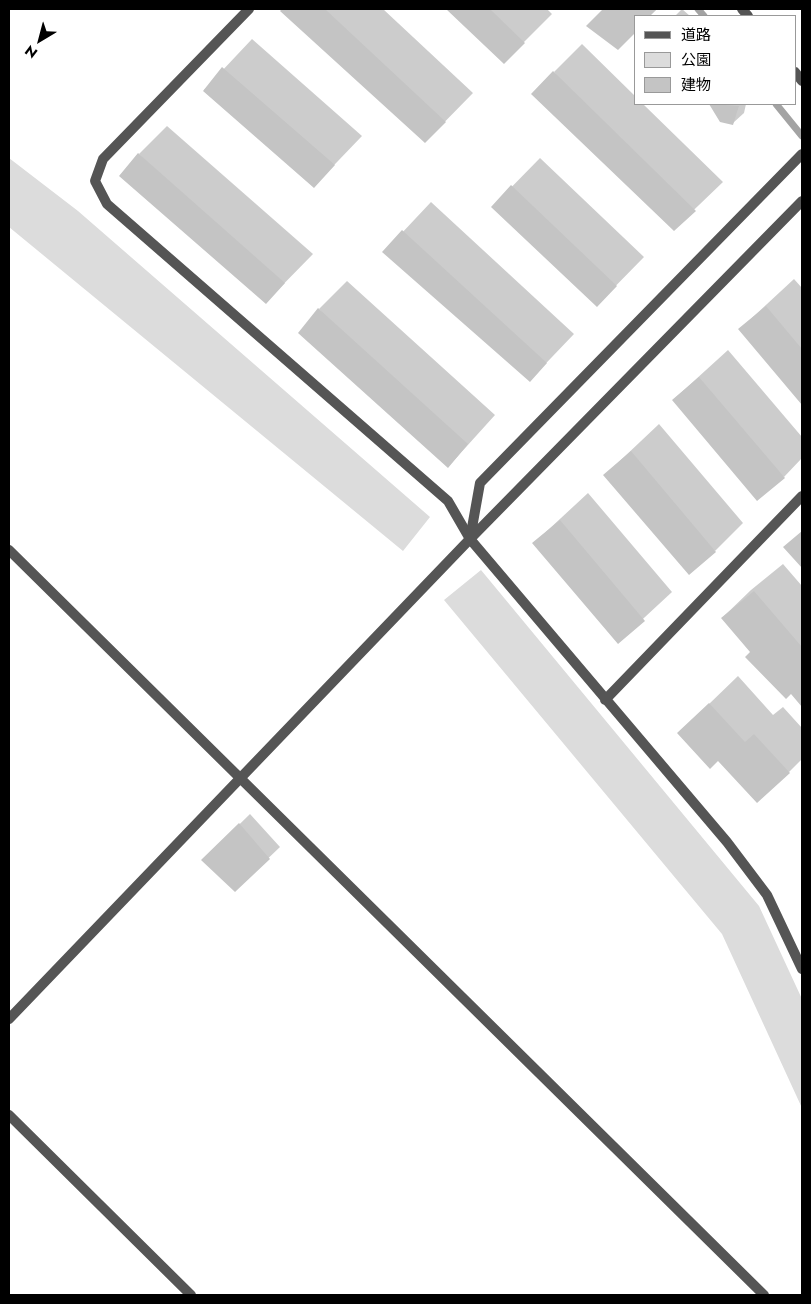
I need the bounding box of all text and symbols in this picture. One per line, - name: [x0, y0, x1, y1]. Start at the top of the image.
- north arrow: [15, 15, 65, 65]
- legend: [634, 15, 796, 105]
- text: 道路: [681, 24, 711, 46]
- text: N: [21, 41, 41, 63]
- text: 公園: [681, 49, 711, 71]
- text: 建物: [681, 74, 711, 96]

